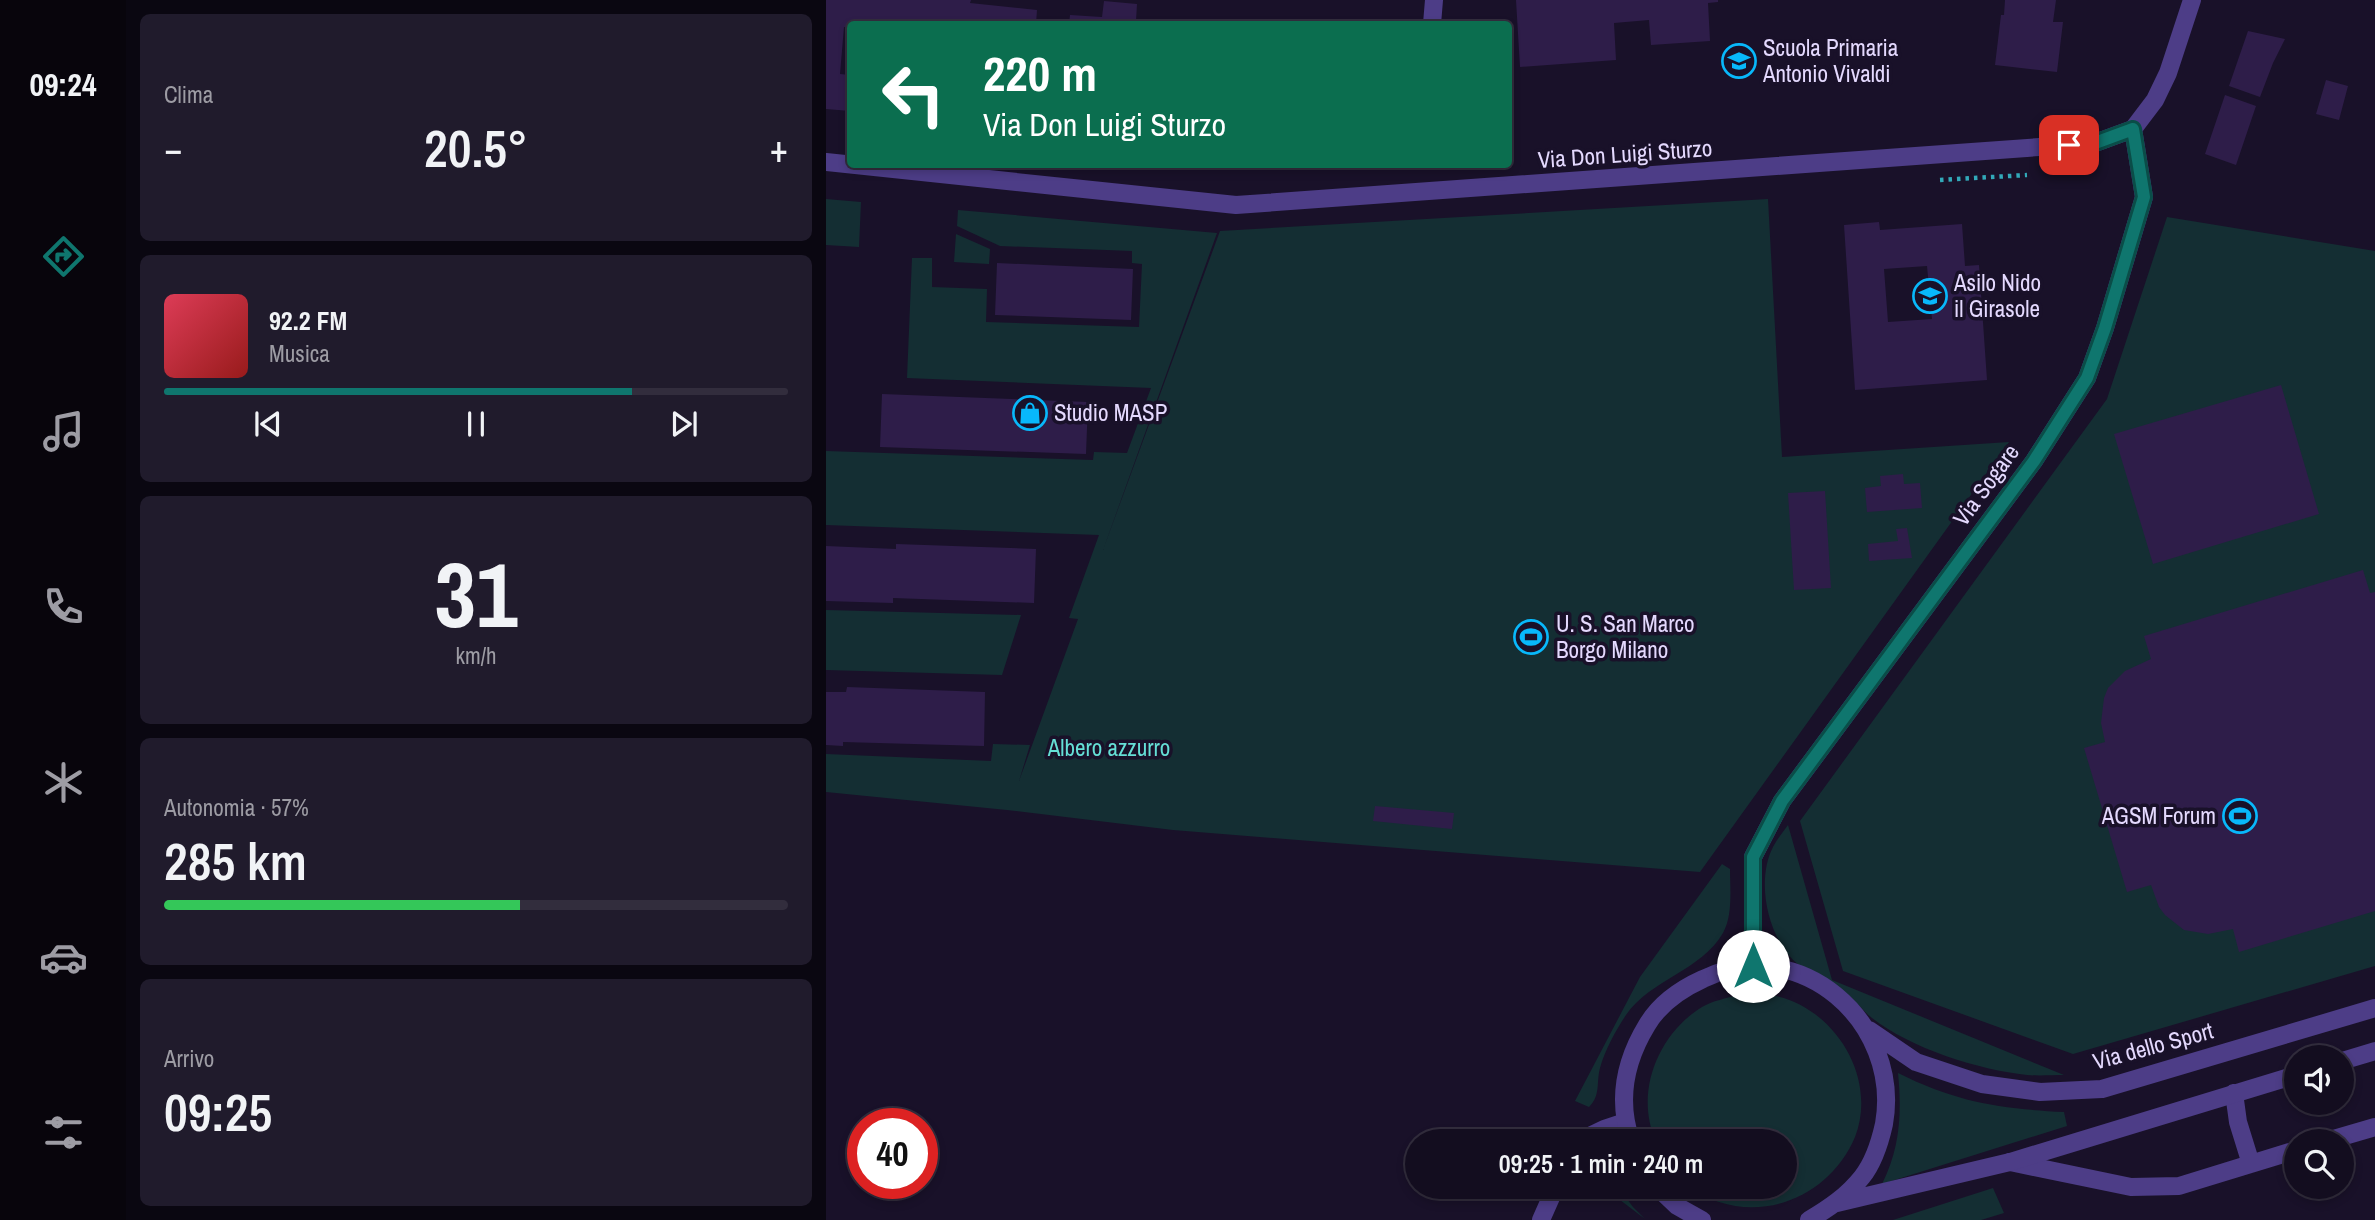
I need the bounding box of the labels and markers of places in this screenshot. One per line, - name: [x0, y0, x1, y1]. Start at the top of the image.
- place label: Scuola Primaria Antonio Vivaldi: [1762, 32, 1899, 89]
- school or university icon: Scuola Primaria Antonio Vivaldi: [1720, 42, 1758, 80]
- pin: [2039, 115, 2099, 175]
- place label: Asilo Nido il Girasole: [1953, 267, 2041, 324]
- school or university icon: Asilo Nido il Girasole: [1911, 277, 1949, 315]
- shop icon: Studio MASP: [1011, 394, 1049, 432]
- place label: Studio MASP: [1054, 397, 1167, 428]
- place label: U. S. San Marco Borgo Milano: [1556, 608, 1694, 665]
- sports icon: U. S. San Marco Borgo Milano: [1512, 618, 1550, 656]
- sports icon: AGSM Forum: [2221, 797, 2259, 835]
- place label: AGSM Forum: [2101, 800, 2216, 831]

